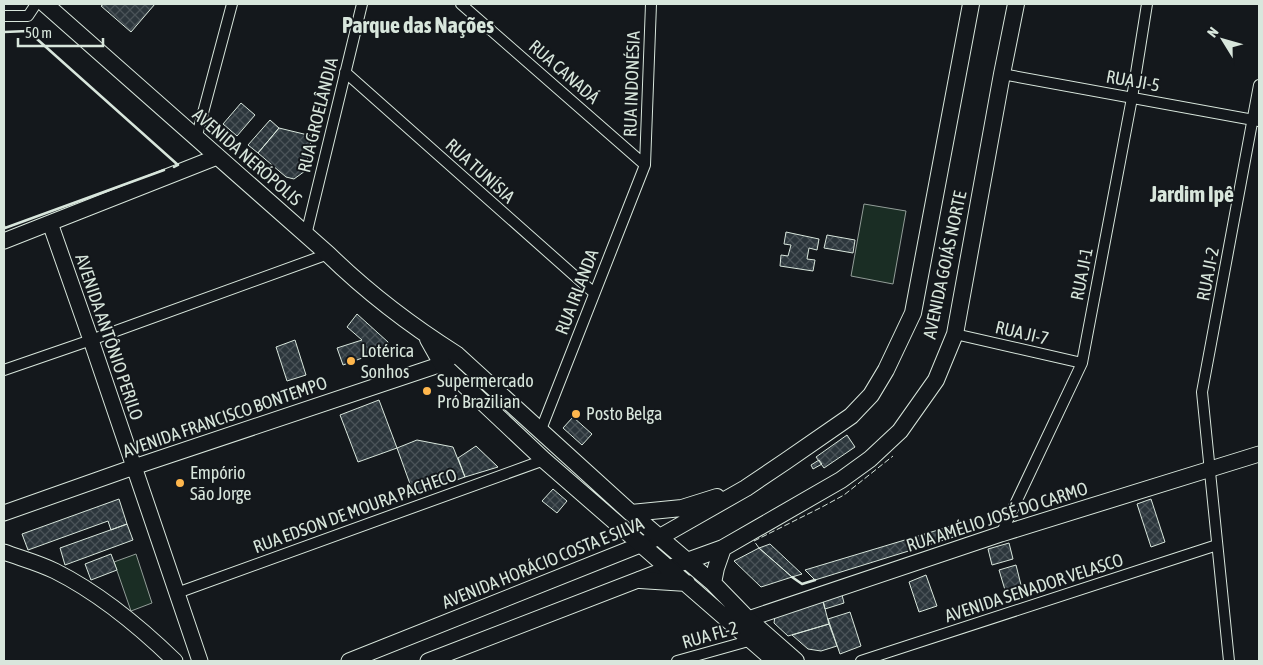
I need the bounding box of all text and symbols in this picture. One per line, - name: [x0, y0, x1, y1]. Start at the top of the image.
- district label: Parque das Nações: [342, 12, 494, 38]
- scale bar: [18, 15, 102, 47]
- north arrow: [1198, 15, 1248, 65]
- text: 50 m: [25, 24, 52, 41]
- text: N: [1204, 24, 1221, 40]
- street label: RUA INDONÉSIA: [619, 30, 644, 137]
- street label: RUA CANADÁ: [525, 35, 604, 108]
- street label: RUA GROELÂNDIA: [293, 55, 342, 174]
- street label: RUA JI-5: [1105, 65, 1162, 96]
- street label: AVENIDA NERÓPOLIS: [189, 104, 306, 210]
- street label: RUA TUNÍSIA: [441, 134, 519, 207]
- district label: Jardim Ipê: [1149, 181, 1234, 207]
- street label: AVENIDA GOIÁS NORTE: [919, 189, 971, 341]
- street label: RUA JI-2: [1192, 245, 1223, 303]
- street label: RUA IRLANDA: [551, 246, 602, 338]
- street label: RUA JI-1: [1066, 246, 1097, 302]
- street label: AVENIDA ANTÔNIO PERILO: [71, 251, 148, 423]
- street label: RUA JI-7: [993, 316, 1051, 349]
- place label: Lotérica Sonhos: [361, 340, 414, 382]
- marker: Lotérica Sonhos: [345, 355, 357, 367]
- place label: Supermercado Pró Brazilian: [437, 370, 534, 412]
- street label: AVENIDA FRANCISCO BONTEMPO: [120, 372, 330, 461]
- marker: Supermercado Pró Brazilian: [421, 385, 433, 397]
- place label: Posto Belga: [586, 403, 662, 424]
- marker: Posto Belga: [570, 408, 582, 420]
- place label: Empório São Jorge: [190, 462, 251, 504]
- street label: RUA EDSON DE MOURA PACHECO: [250, 464, 459, 557]
- marker: Empório São Jorge: [174, 477, 186, 489]
- street label: RUA AMÉLIO JOSÉ DO CARMO: [903, 477, 1090, 556]
- street label: AVENIDA HORÁCIO COSTA E SILVA: [439, 512, 647, 613]
- street label: AVENIDA SENADOR VELASCO: [942, 549, 1126, 626]
- street label: RUA FL-2: [679, 617, 740, 652]

